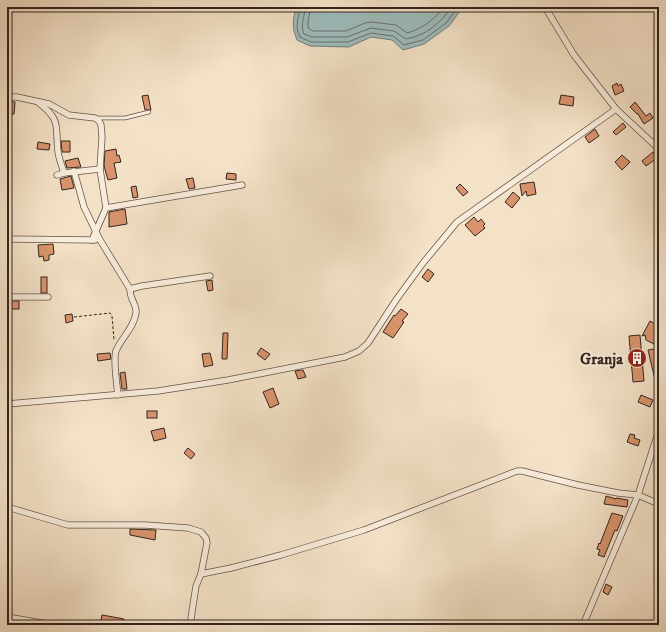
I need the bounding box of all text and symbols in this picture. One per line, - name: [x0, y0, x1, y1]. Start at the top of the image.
- building icon: Granja: [626, 347, 648, 369]
- place label: Granja: [580, 349, 624, 369]

